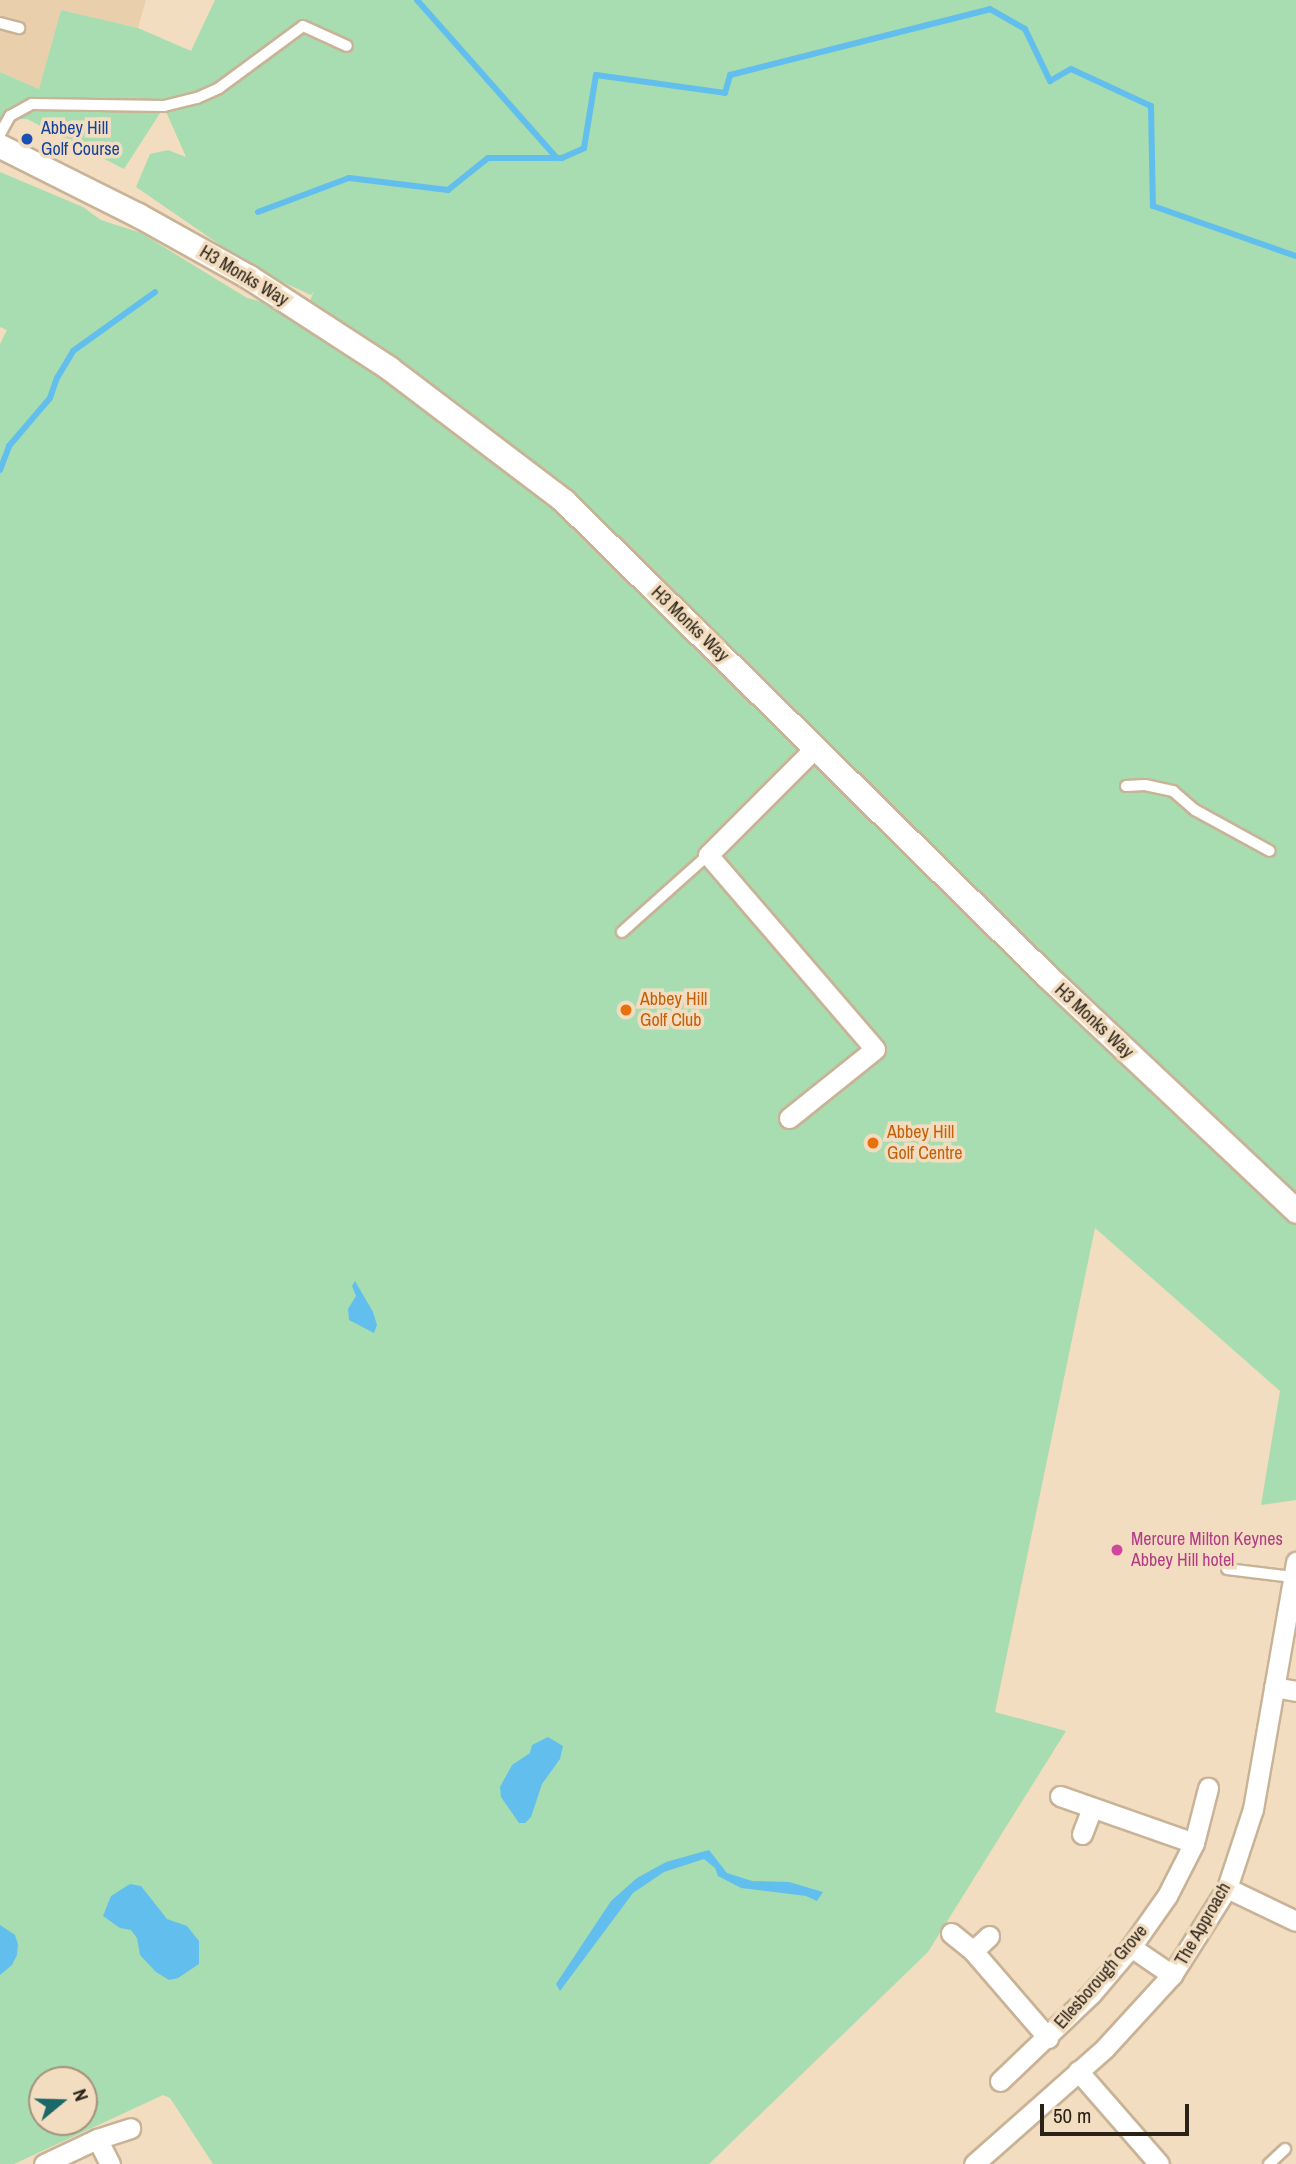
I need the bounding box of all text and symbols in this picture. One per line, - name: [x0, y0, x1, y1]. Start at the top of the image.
- place label: Abbey Hill Golf Course: [41, 118, 120, 160]
- marker: Abbey Hill Golf Course: [19, 131, 35, 147]
- street label: H3 Monks Way: [196, 241, 292, 311]
- street label: H3 Monks Way: [647, 582, 733, 666]
- street label: H3 Monks Way: [1050, 979, 1138, 1063]
- place label: Abbey Hill Golf Club: [640, 989, 707, 1032]
- marker: Abbey Hill Golf Club: [618, 1002, 634, 1018]
- place label: Abbey Hill Golf Centre: [887, 1122, 962, 1164]
- marker: Abbey Hill Golf Centre: [865, 1135, 881, 1151]
- place label: Mercure Milton Keynes Abbey Hill hotel: [1131, 1529, 1283, 1572]
- marker: Mercure Milton Keynes Abbey Hill hotel: [1109, 1542, 1125, 1558]
- street label: The Approach: [1170, 1878, 1236, 1970]
- street label: Ellesborough Grove: [1050, 1921, 1152, 2033]
- north arrow: [28, 2066, 98, 2136]
- text: N: [67, 2085, 95, 2104]
- scale bar: [1044, 2090, 1193, 2134]
- text: 50 m: [1053, 2101, 1091, 2130]

